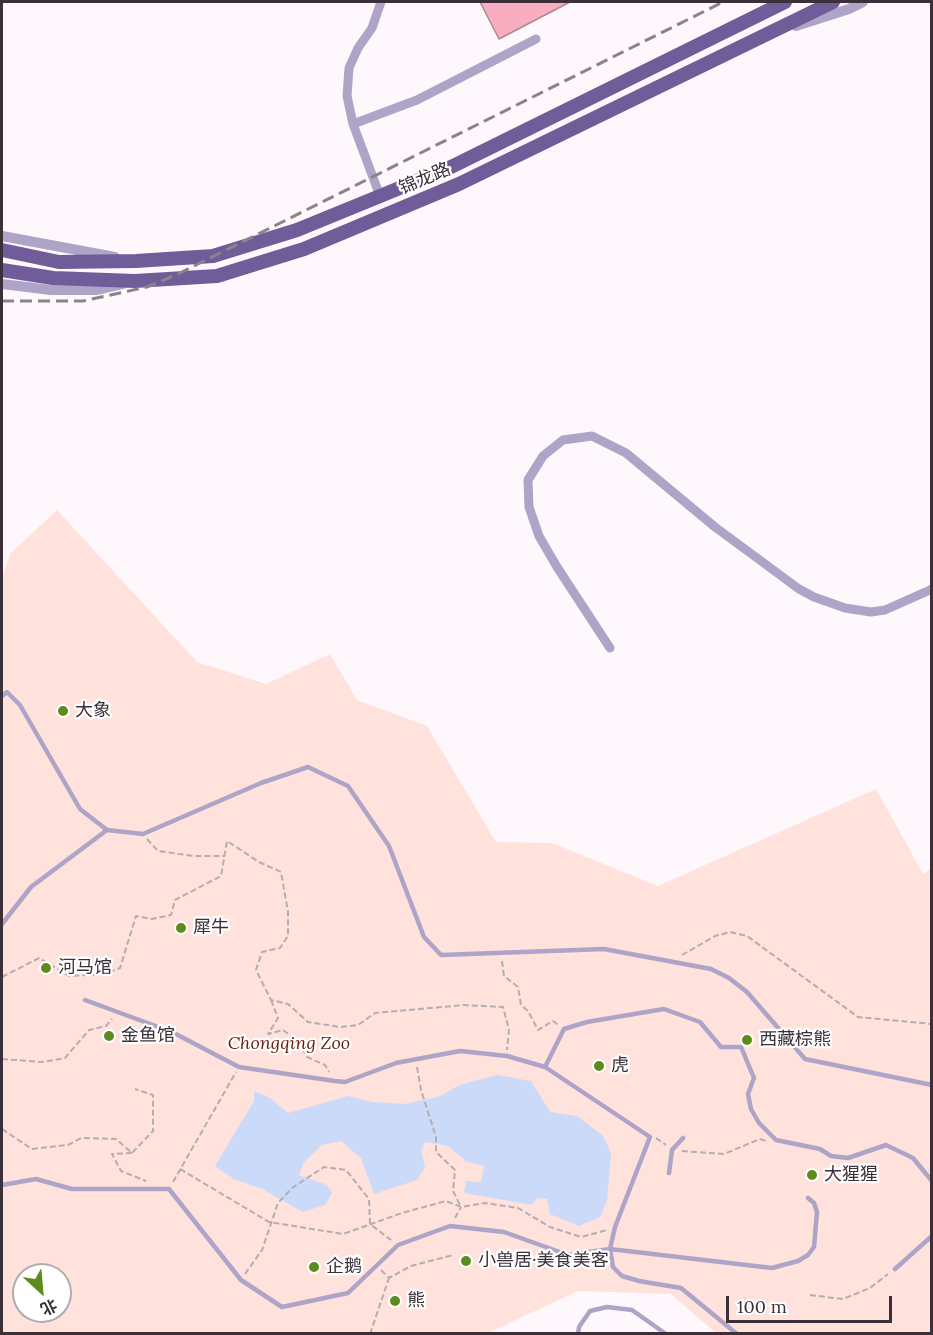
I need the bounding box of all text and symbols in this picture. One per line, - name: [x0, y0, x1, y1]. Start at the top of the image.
- street label: 锦龙路: [396, 159, 454, 199]
- place label: 大象: [75, 700, 111, 722]
- marker: 大象: [56, 704, 70, 718]
- place label: 犀牛: [193, 917, 229, 939]
- marker: 犀牛: [174, 921, 188, 935]
- place label: 河马馆: [58, 957, 112, 979]
- marker: 河马馆: [39, 961, 53, 975]
- place label: 金鱼馆: [121, 1025, 175, 1047]
- marker: 金鱼馆: [102, 1029, 116, 1043]
- place label: 西藏棕熊: [759, 1029, 831, 1051]
- park label: Chongqing Zoo: [228, 1033, 350, 1055]
- marker: 西藏棕熊: [740, 1033, 754, 1047]
- place label: 虎: [611, 1055, 629, 1077]
- marker: 虎: [592, 1059, 606, 1073]
- place label: 大猩猩: [824, 1164, 878, 1186]
- marker: 大猩猩: [805, 1168, 819, 1182]
- place label: 小兽居·美食美客: [478, 1250, 608, 1272]
- marker: 小兽居·美食美客: [459, 1254, 473, 1268]
- place label: 企鹅: [326, 1256, 362, 1278]
- marker: 企鹅: [307, 1260, 321, 1274]
- north arrow: [12, 1263, 72, 1323]
- scale bar: [729, 1284, 896, 1322]
- place label: 熊: [407, 1290, 425, 1312]
- marker: 熊: [388, 1294, 402, 1308]
- text: 北: [37, 1295, 61, 1320]
- text: 100 m: [737, 1295, 787, 1318]

